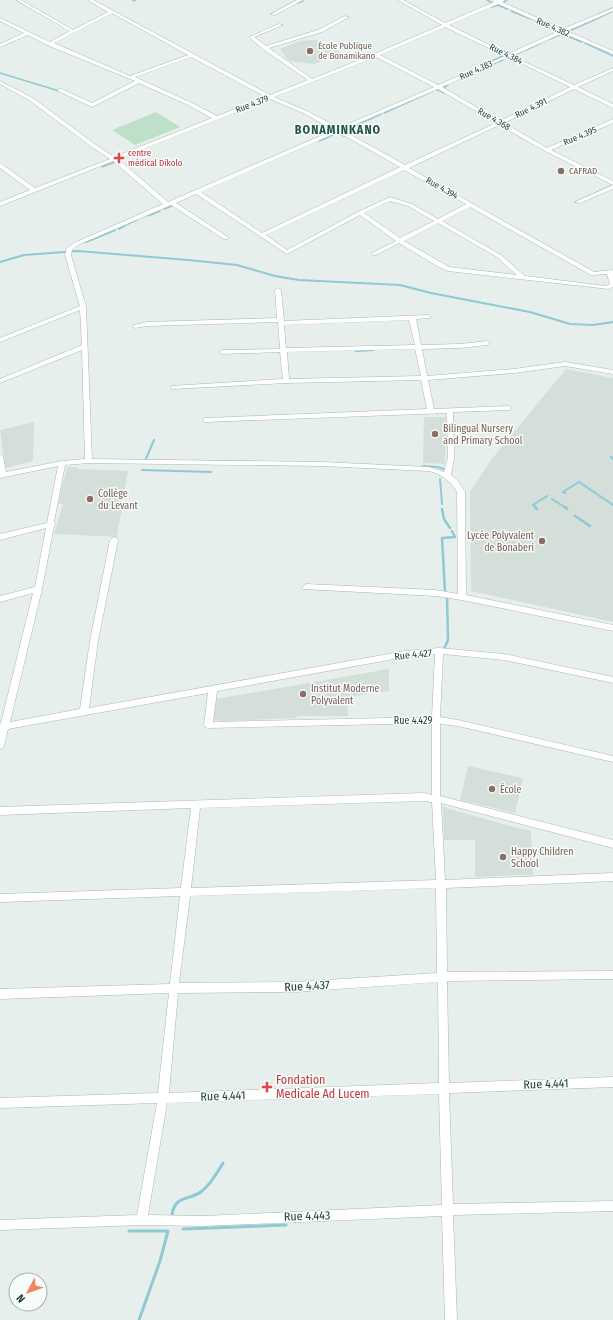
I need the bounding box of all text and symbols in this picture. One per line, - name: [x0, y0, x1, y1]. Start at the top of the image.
- street label: Rue 4.382: [535, 15, 571, 39]
- place label: École Publique de Bonamikano: [318, 40, 376, 61]
- street label: Rue 4.384: [488, 42, 525, 67]
- marker: École Publique de Bonamikano: [305, 46, 315, 56]
- street label: Rue 4.383: [458, 58, 494, 82]
- street label: Rue 4.379: [234, 93, 270, 115]
- street label: Rue 4.391: [513, 96, 549, 120]
- street label: Rue 4.368: [476, 106, 512, 132]
- district label: BONAMINKANO: [295, 123, 381, 137]
- street label: Rue 4.395: [562, 125, 598, 147]
- place label: centre médical Dikolo: [128, 148, 183, 168]
- marker: centre médical Dikolo: [113, 152, 125, 164]
- marker: CAFRAD: [556, 166, 566, 176]
- place label: CAFRAD: [569, 166, 597, 176]
- street label: Rue 4.394: [424, 175, 460, 201]
- place label: Bilingual Nursery and Primary School: [443, 423, 523, 447]
- marker: Bilingual Nursery and Primary School: [430, 429, 440, 439]
- place label: Collège du Levant: [98, 488, 139, 512]
- marker: Collège du Levant: [85, 494, 95, 504]
- place label: Lycée Polyvalent de Bonaberi: [467, 530, 535, 554]
- marker: Lycée Polyvalent de Bonaberi: [537, 536, 547, 546]
- street label: Rue 4.427: [394, 647, 432, 663]
- place label: Institut Moderne Polyvalent: [311, 683, 379, 707]
- marker: Institut Moderne Polyvalent: [298, 689, 308, 699]
- street label: Rue 4.429: [394, 715, 432, 727]
- place label: École: [500, 782, 521, 796]
- marker: École: [487, 784, 497, 794]
- place label: Happy Children School: [511, 846, 574, 870]
- marker: Happy Children School: [498, 852, 508, 862]
- street label: Rue 4.437: [284, 978, 330, 994]
- place label: Fondation Medicale Ad Lucem: [276, 1073, 370, 1101]
- street label: Rue 4.441: [523, 1076, 569, 1092]
- marker: Fondation Medicale Ad Lucem: [261, 1081, 273, 1093]
- street label: Rue 4.441: [200, 1088, 246, 1104]
- street label: Rue 4.443: [284, 1208, 330, 1224]
- north arrow: [8, 1272, 48, 1312]
- text: N: [14, 1291, 28, 1305]

